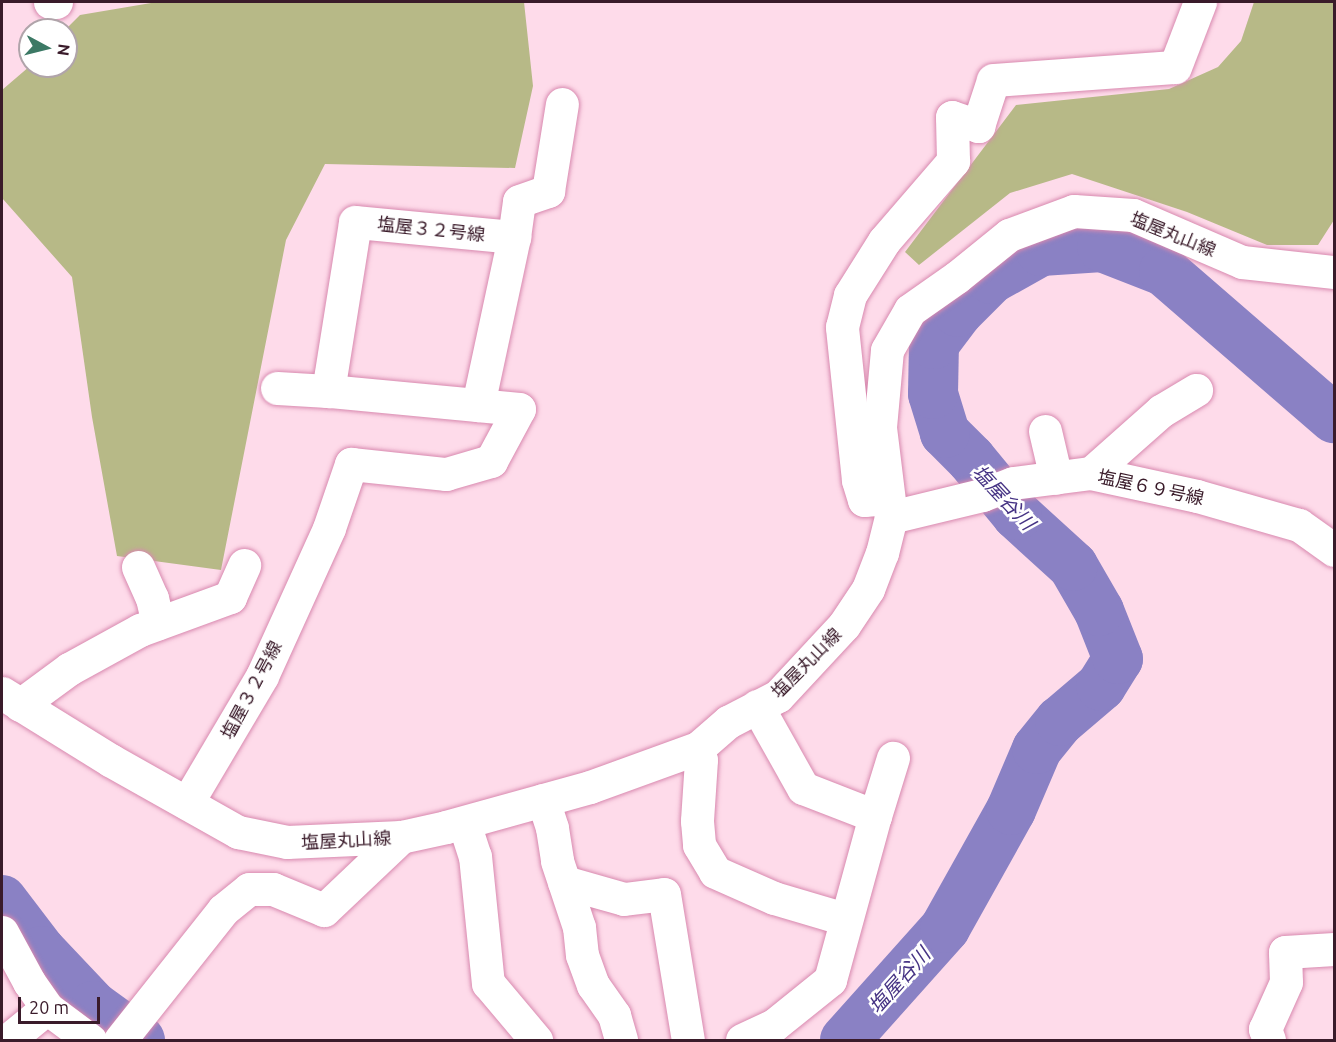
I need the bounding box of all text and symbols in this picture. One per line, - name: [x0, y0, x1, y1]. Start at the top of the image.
- north arrow: [18, 18, 78, 78]
- text: N: [54, 43, 74, 57]
- street label: 塩屋丸山線: [1127, 207, 1219, 261]
- street label: 塩屋３２号線: [376, 213, 486, 245]
- water label: 塩屋谷川: [968, 460, 1040, 534]
- street label: 塩屋６９号線: [1096, 465, 1206, 509]
- street label: 塩屋丸山線: [767, 624, 845, 702]
- street label: 塩屋３２号線: [216, 637, 286, 743]
- street label: 塩屋丸山線: [300, 827, 392, 853]
- water label: 塩屋谷川: [863, 942, 935, 1018]
- scale bar: [21, 985, 104, 1023]
- text: 20 m: [29, 997, 69, 1017]

